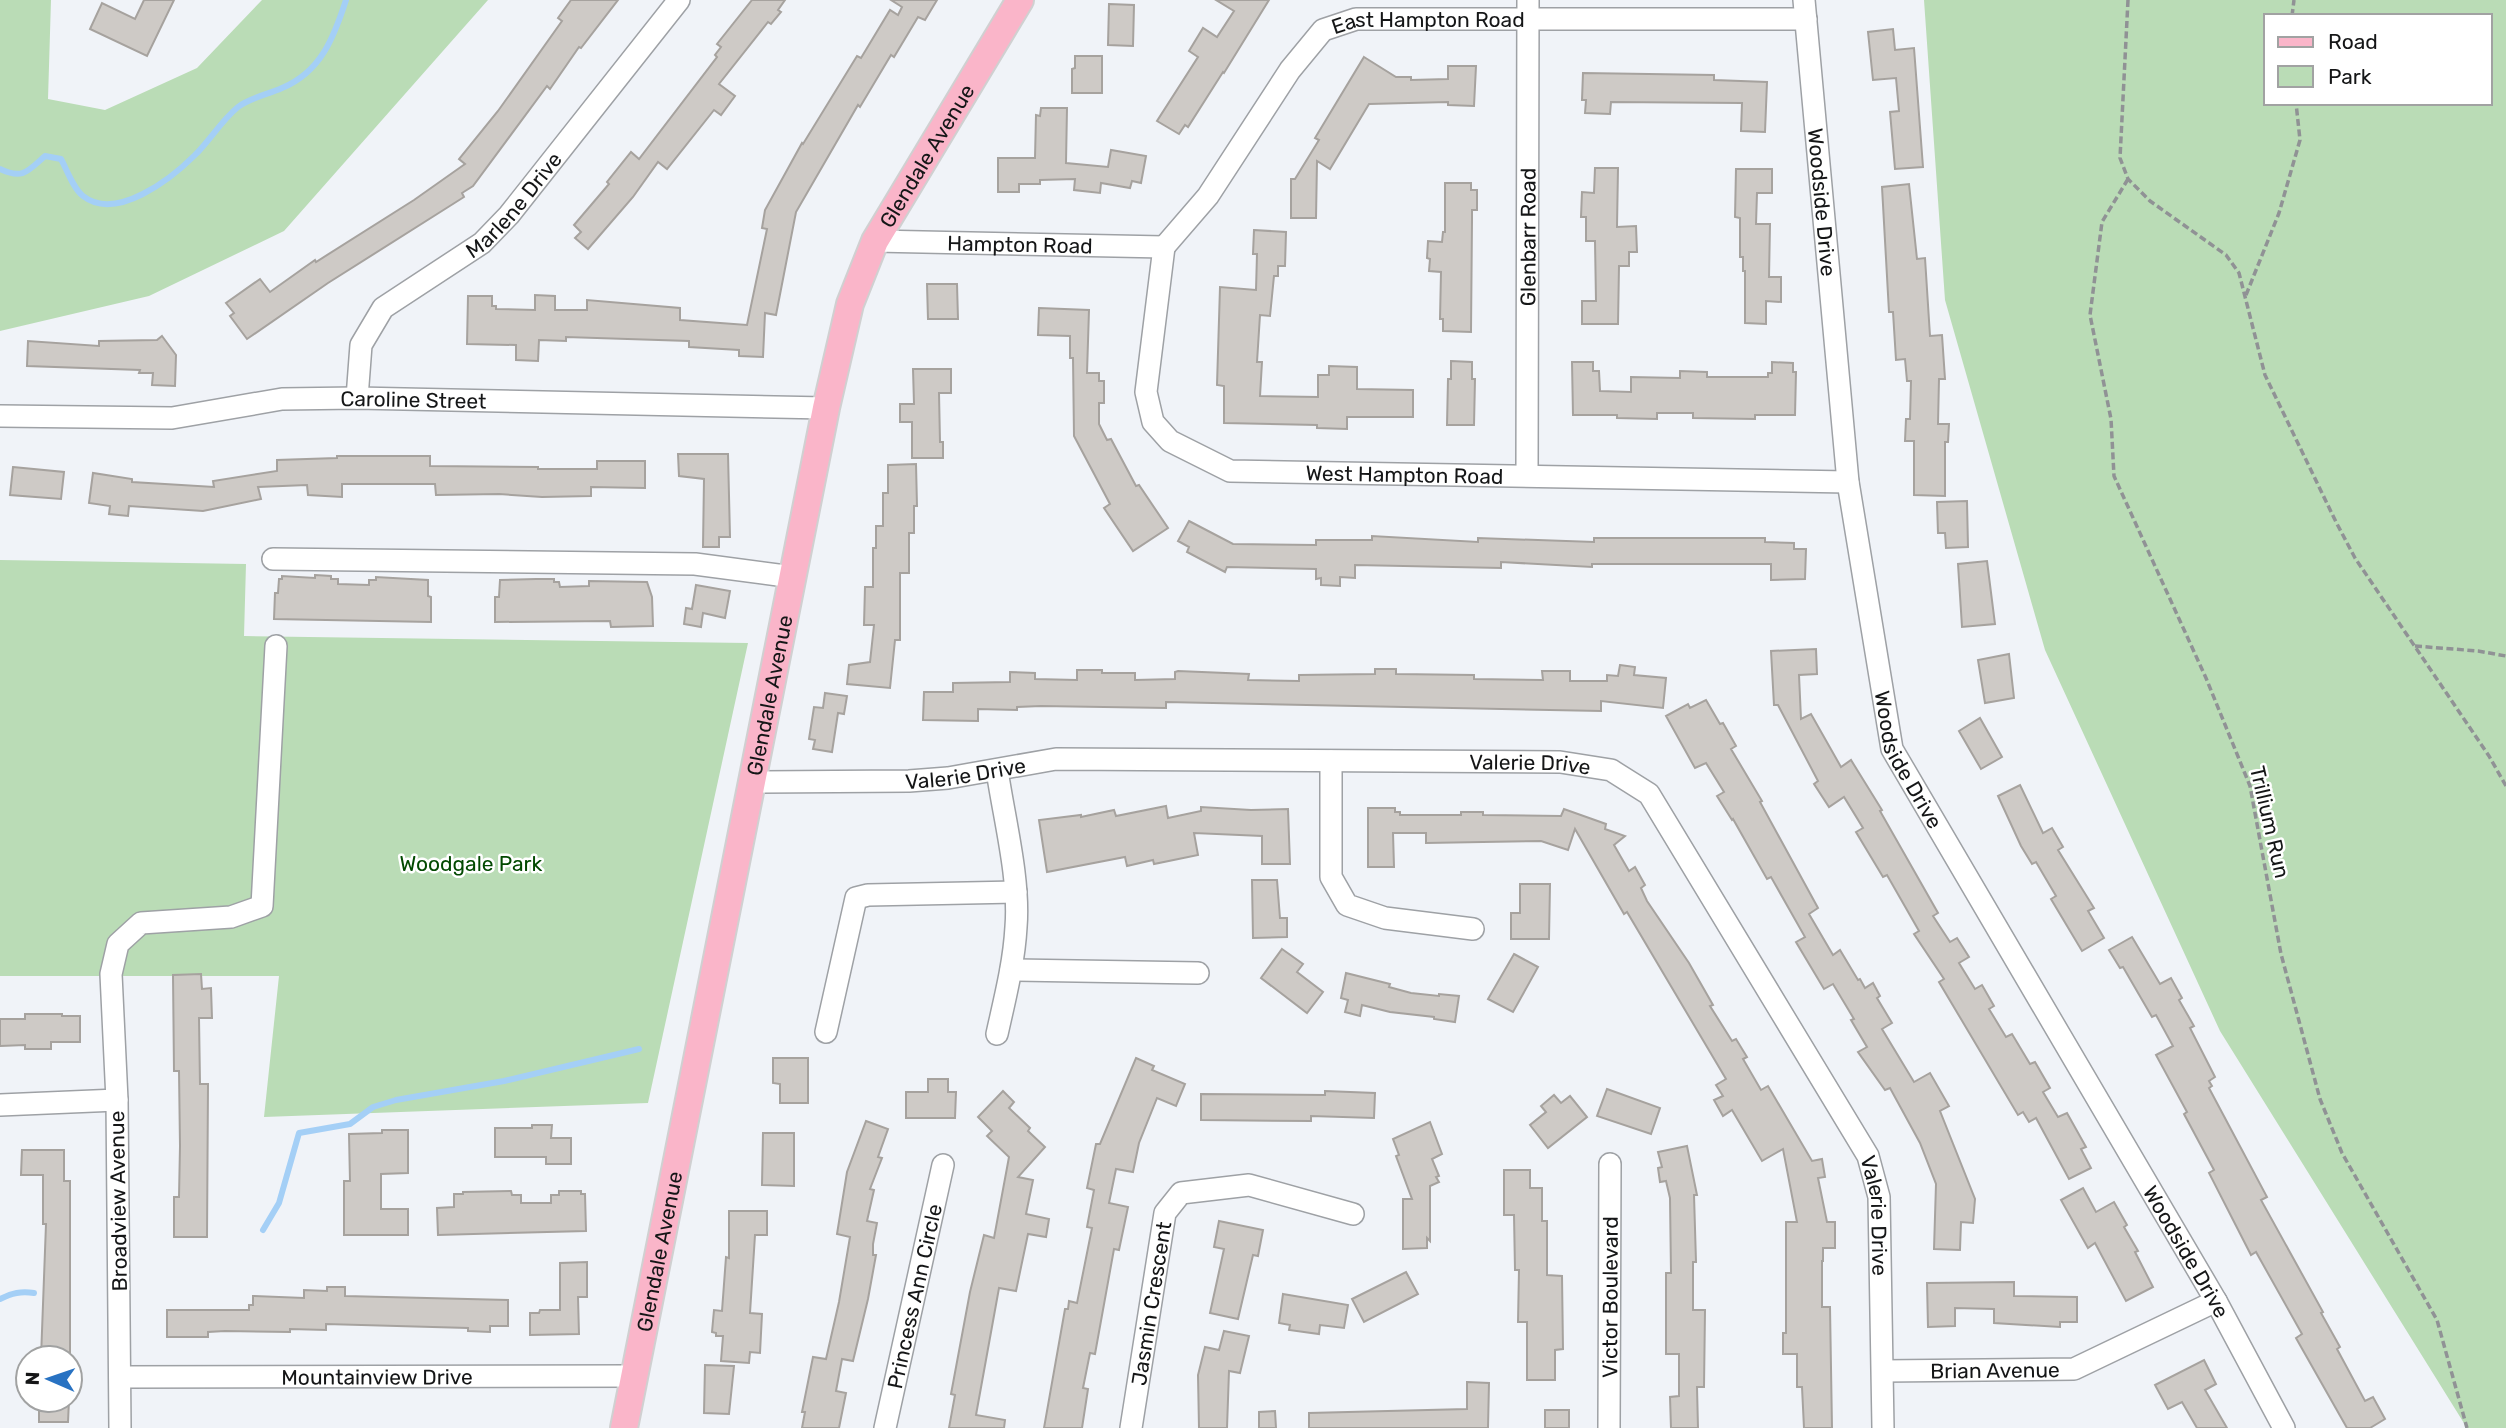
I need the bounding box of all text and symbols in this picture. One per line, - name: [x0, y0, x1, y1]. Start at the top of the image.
- street label: East Hampton Road: [1328, 7, 1525, 39]
- legend: [2264, 14, 2492, 105]
- text: Road: [2328, 29, 2378, 54]
- text: Park: [2328, 64, 2372, 89]
- street label: Glendale Avenue: [874, 79, 979, 232]
- street label: Woodside Drive: [1803, 127, 1842, 277]
- street label: Marlene Drive: [461, 147, 567, 263]
- street label: Glenbarr Road: [1515, 168, 1540, 306]
- street label: Hampton Road: [947, 230, 1093, 258]
- street label: Caroline Street: [340, 385, 487, 413]
- street label: West Hampton Road: [1305, 460, 1504, 488]
- street label: Glendale Avenue: [741, 613, 797, 778]
- street label: Woodside Drive: [1870, 689, 1948, 833]
- street label: Valerie Drive: [1469, 749, 1593, 779]
- street label: Valerie Drive: [904, 752, 1028, 794]
- street label: Trillium Run: [2245, 763, 2295, 881]
- park label: Woodgale Park: [400, 851, 543, 876]
- street label: Broadview Avenue: [104, 1110, 132, 1292]
- street label: Valerie Drive: [1856, 1153, 1893, 1276]
- street label: Glendale Avenue: [631, 1169, 687, 1334]
- street label: Woodside Drive: [2138, 1181, 2235, 1322]
- street label: Princess Ann Circle: [882, 1201, 947, 1391]
- street label: Victor Boulevard: [1597, 1216, 1622, 1378]
- street label: Jasmin Crescent: [1125, 1220, 1176, 1387]
- north arrow: [14, 1344, 84, 1414]
- street label: Brian Avenue: [1930, 1357, 2060, 1383]
- street label: Mountainview Drive: [281, 1364, 473, 1389]
- text: N: [21, 1371, 44, 1386]

